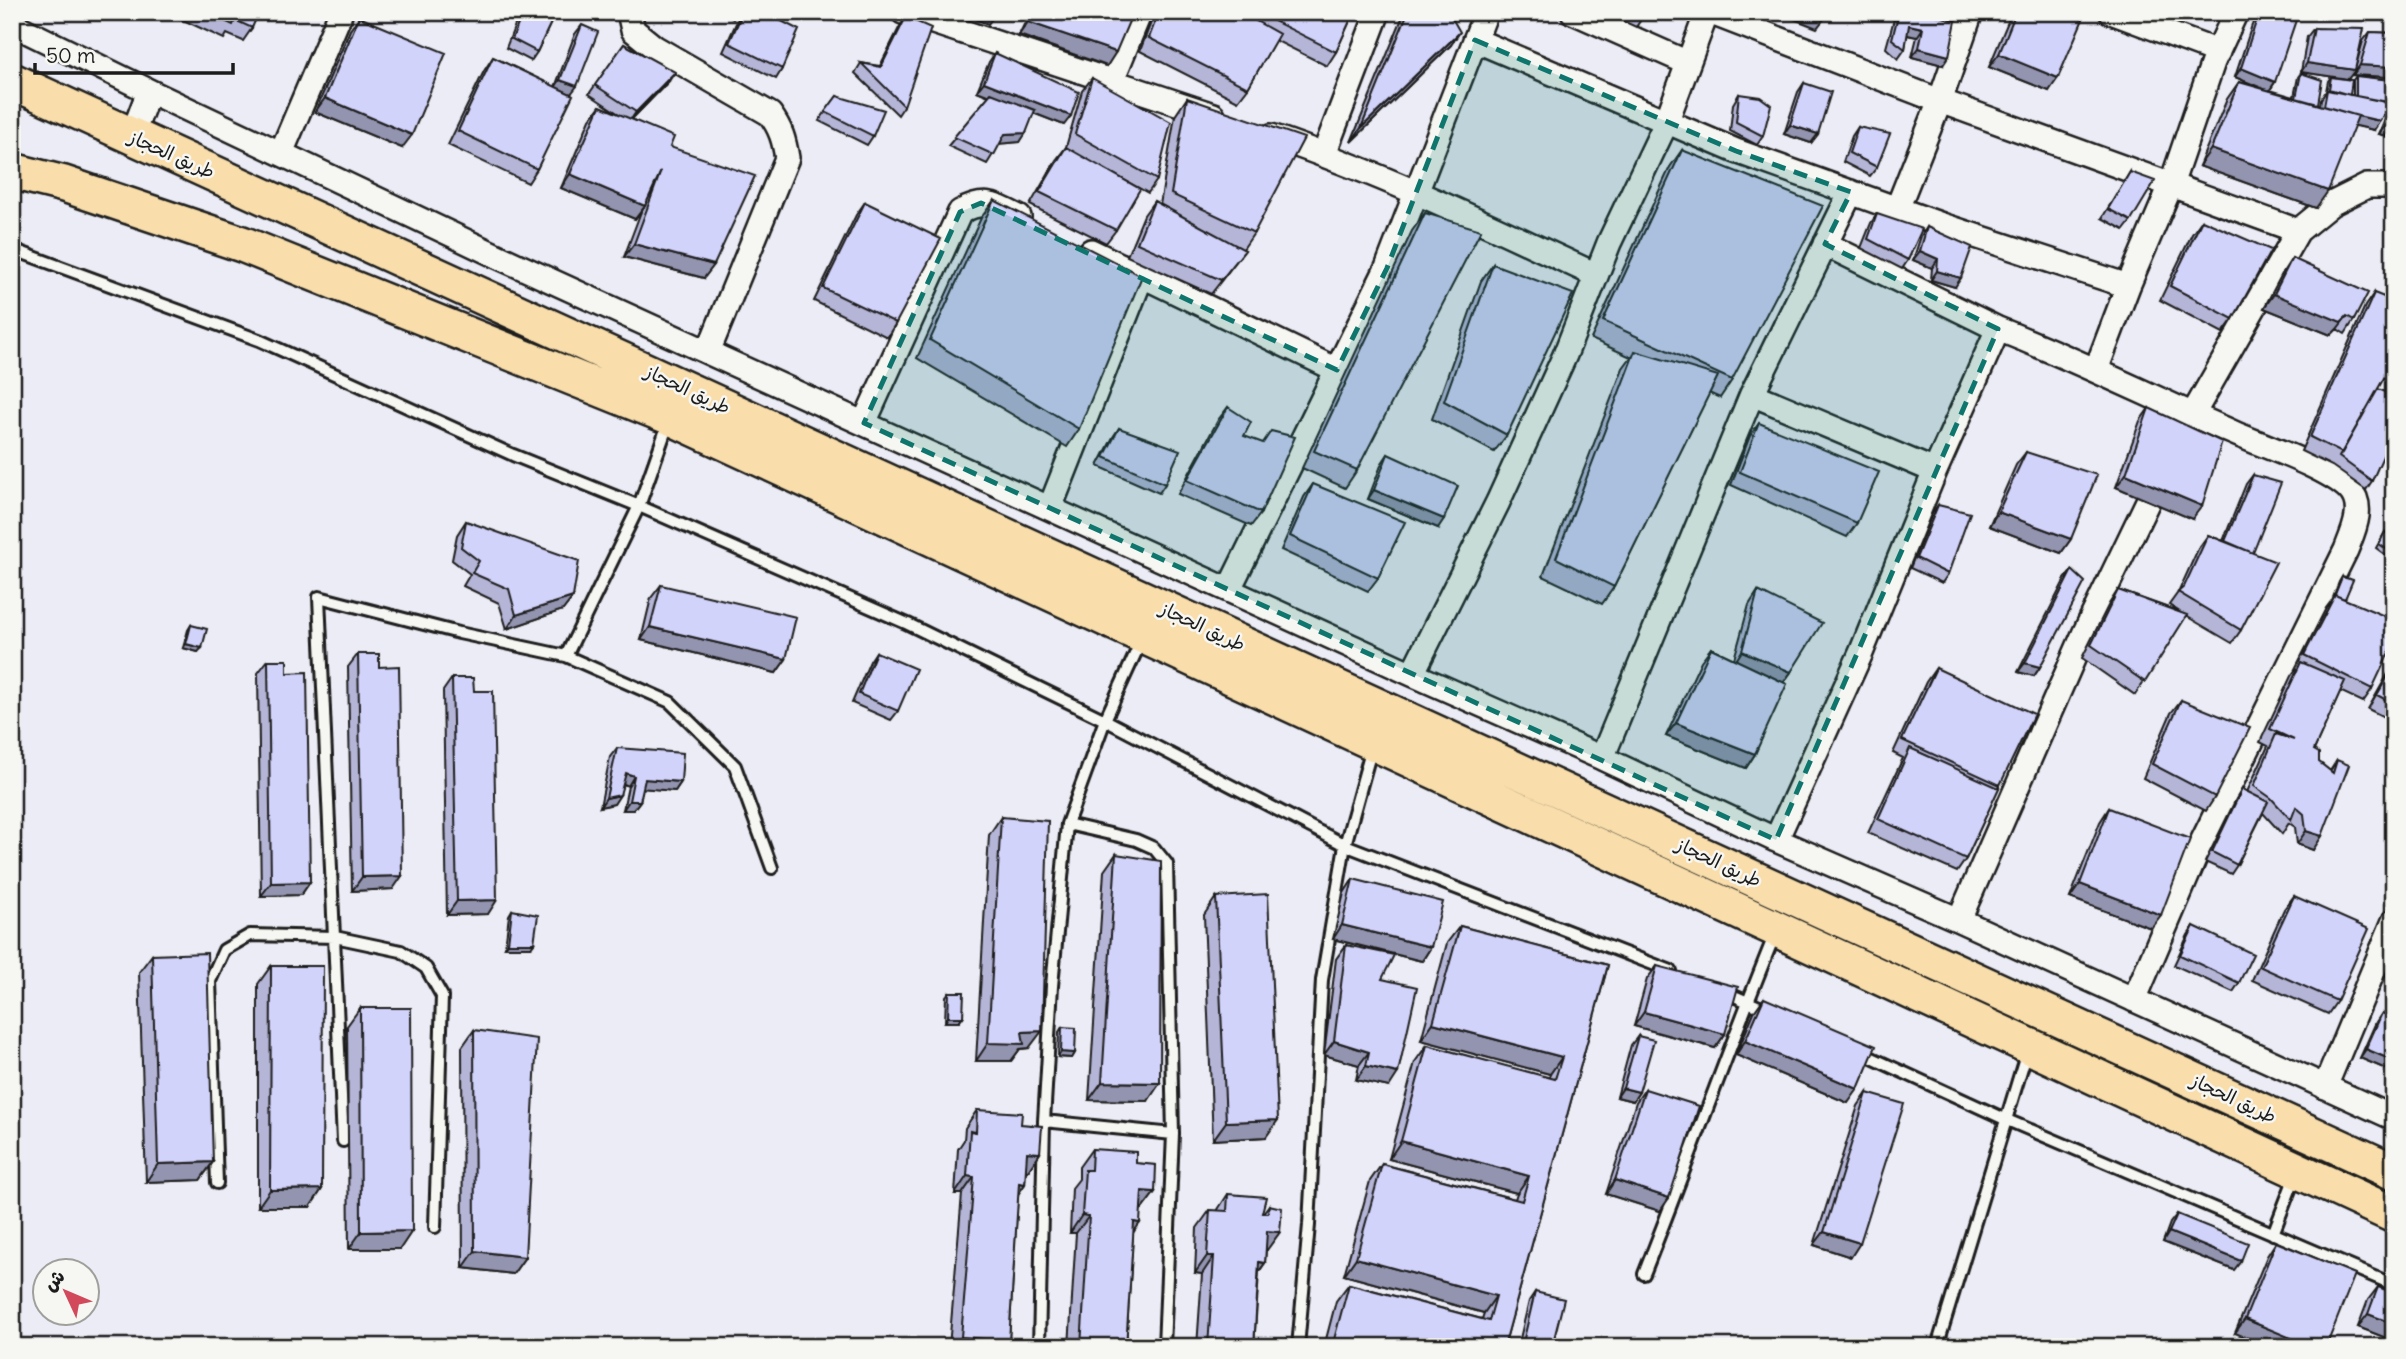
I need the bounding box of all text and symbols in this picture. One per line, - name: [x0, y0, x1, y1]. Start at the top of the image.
- scale bar: [35, 32, 233, 76]
- text: 50 m: [46, 42, 95, 69]
- street label: طريق الحجاز: [123, 124, 219, 184]
- street label: طريق الحجاز: [640, 358, 735, 419]
- street label: طريق الحجاز: [1155, 595, 1250, 656]
- street label: طريق الحجاز: [1671, 831, 1766, 892]
- street label: طريق الحجاز: [2186, 1067, 2281, 1128]
- north arrow: [32, 1258, 102, 1328]
- text: ش: [38, 1264, 70, 1296]

